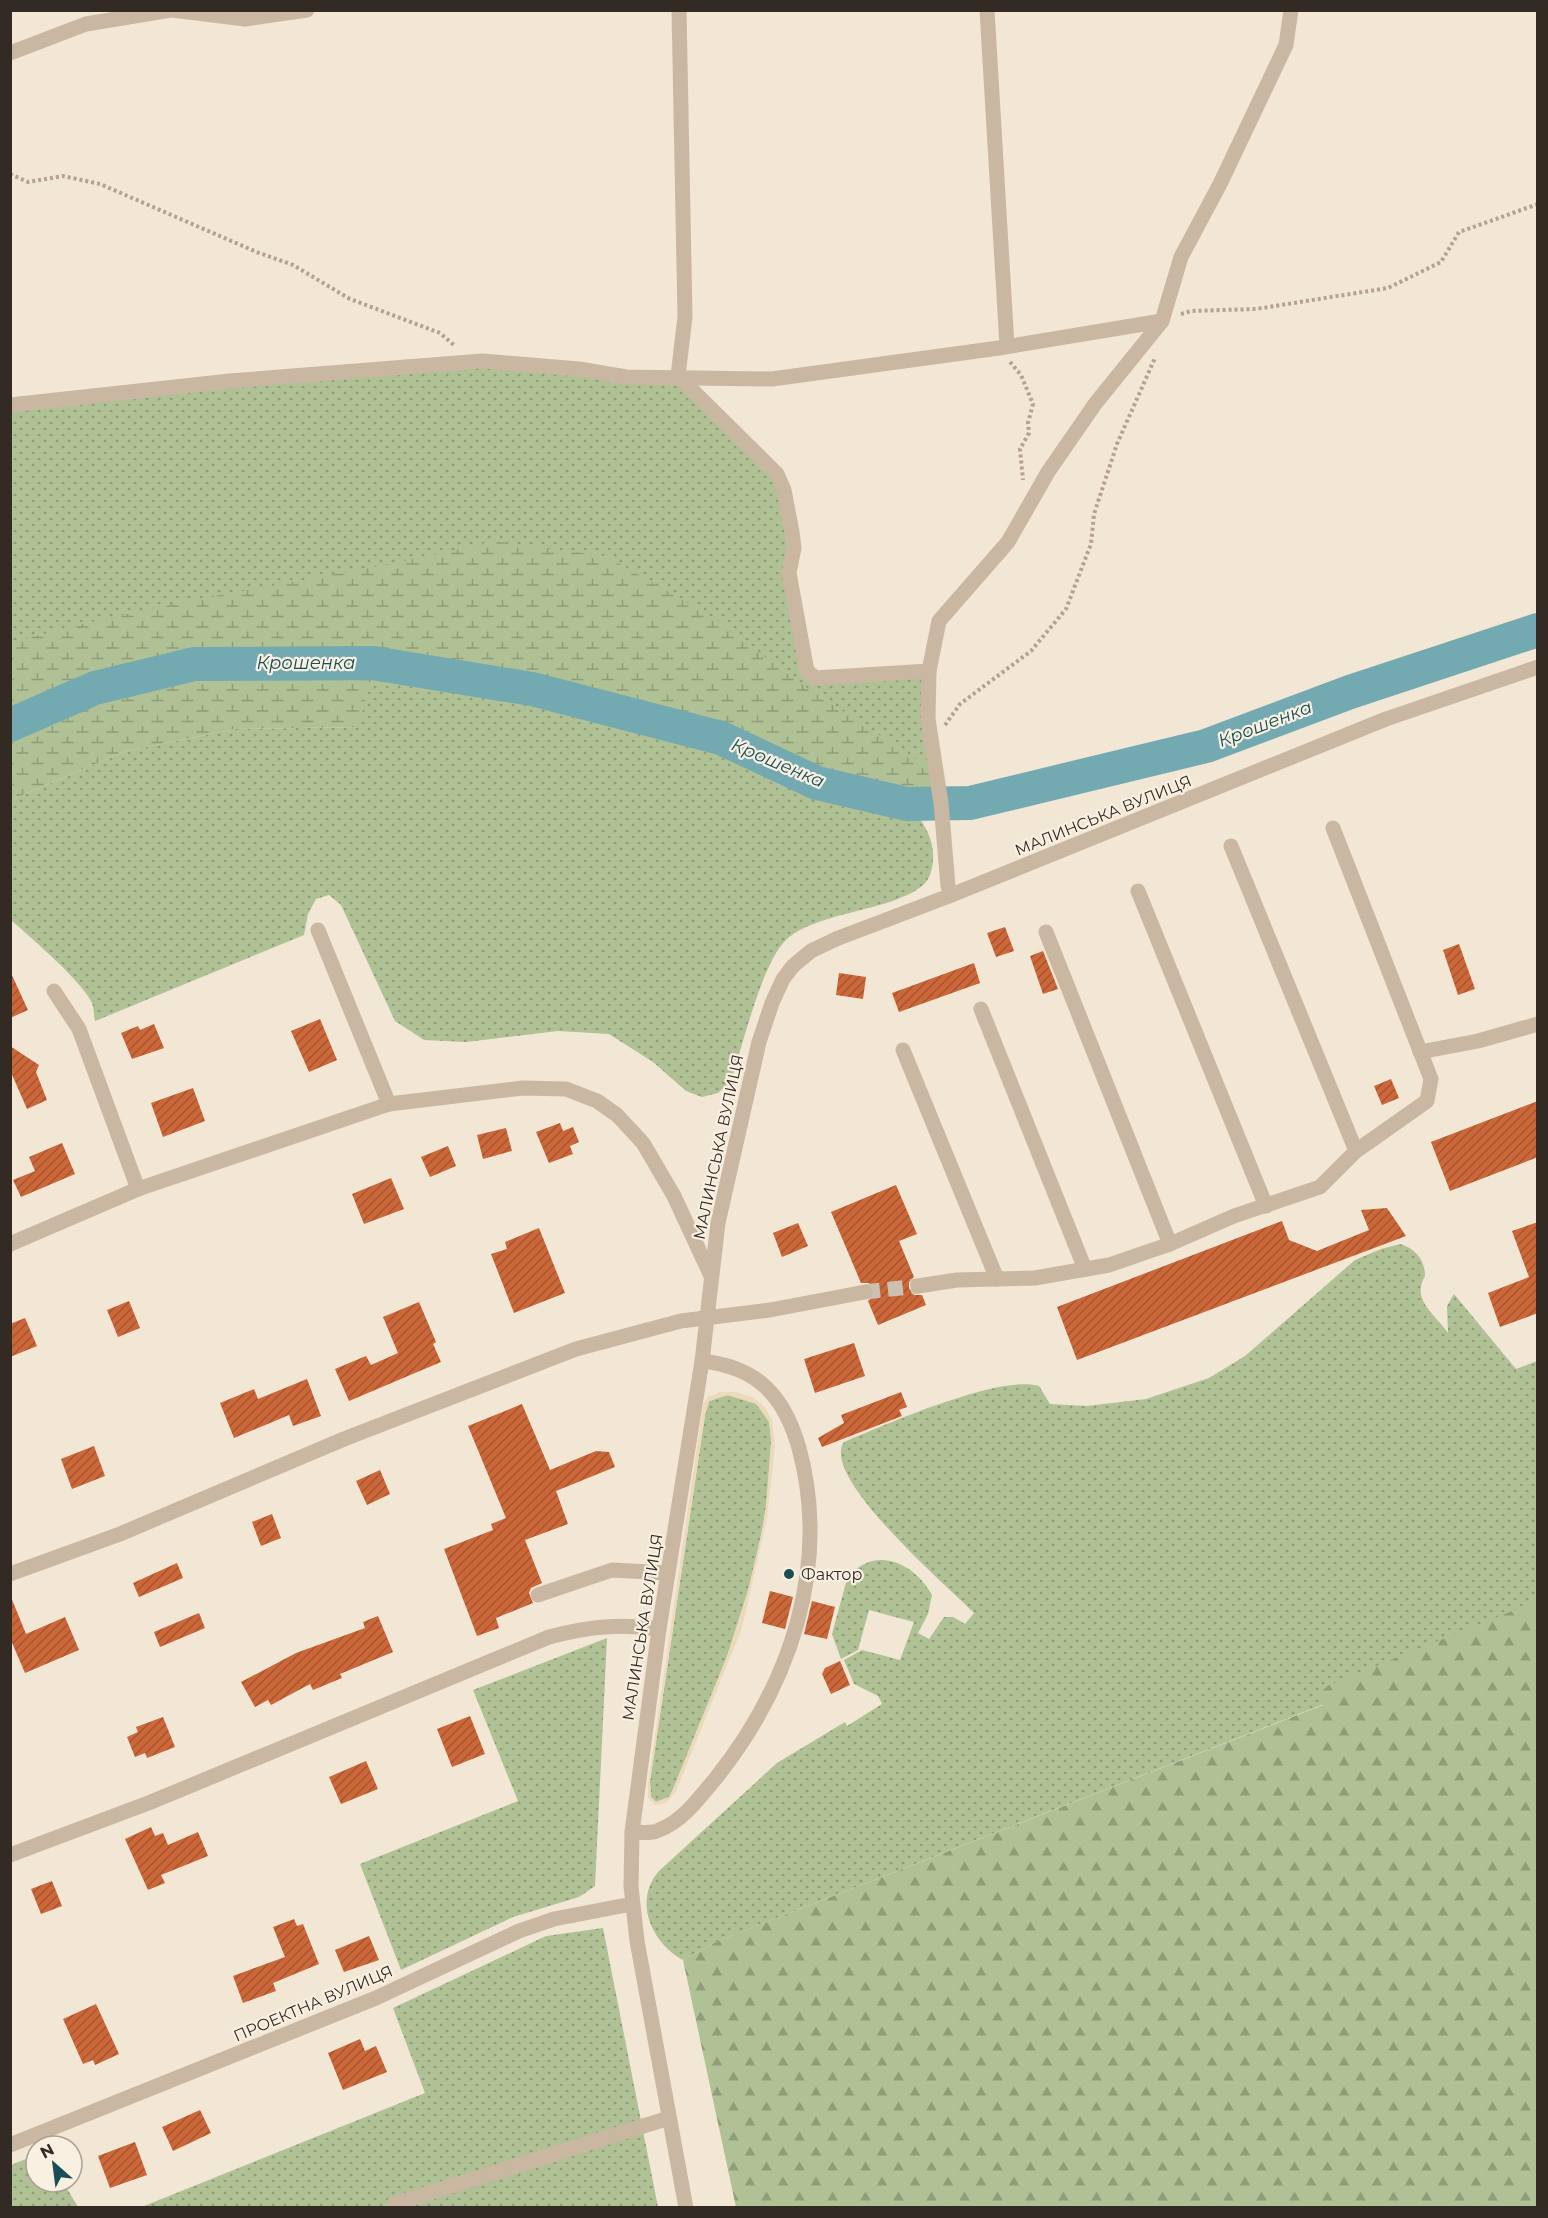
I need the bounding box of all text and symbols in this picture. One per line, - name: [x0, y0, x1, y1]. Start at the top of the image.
- water label: Крошенка: [256, 652, 356, 674]
- water label: Крошенка: [1215, 696, 1315, 752]
- water label: Крошенка: [728, 734, 828, 792]
- street label: МАЛИНСЬКА ВУЛИЦЯ: [1012, 771, 1194, 860]
- street label: МАЛИНСЬКА ВУЛИЦЯ: [690, 1053, 747, 1241]
- street label: МАЛИНСЬКА ВУЛИЦЯ: [618, 1532, 667, 1722]
- place label: Фактор: [801, 1565, 862, 1584]
- marker: Фактор: [782, 1567, 796, 1581]
- street label: ПРОЕКТНА ВУЛИЦЯ: [231, 1961, 396, 2046]
- north arrow: [24, 2134, 84, 2194]
- text: N: [37, 2140, 57, 2163]

